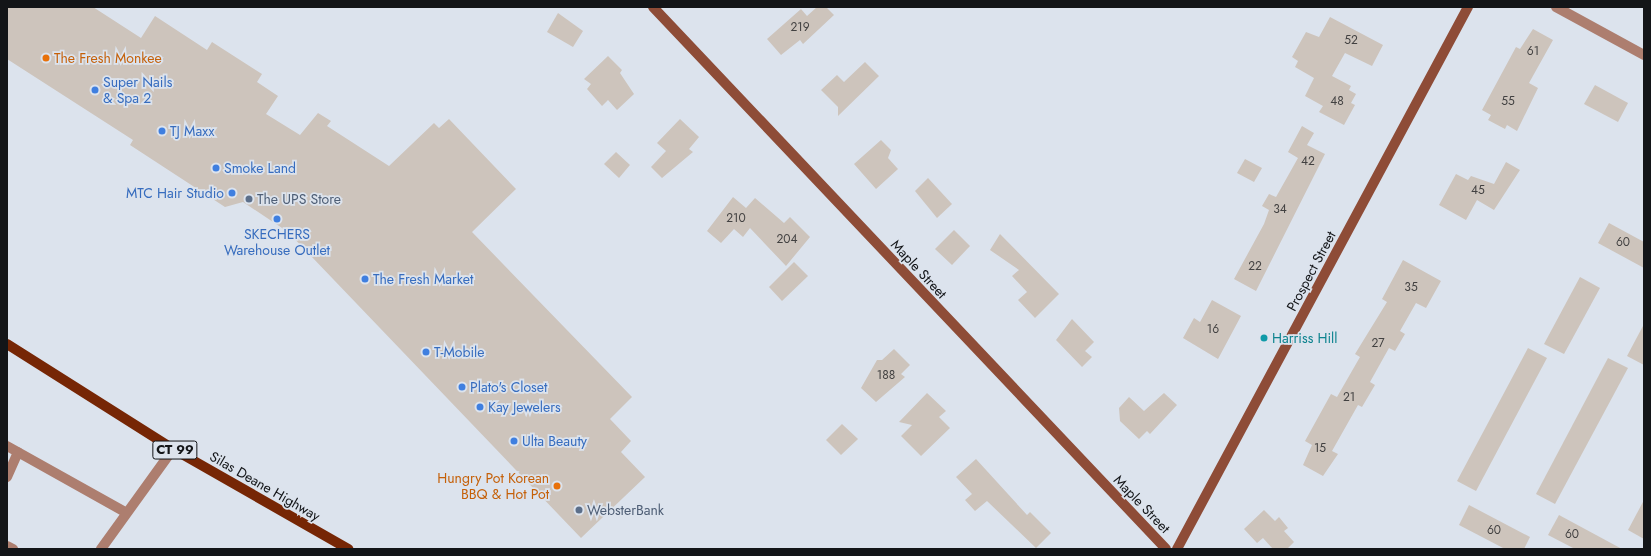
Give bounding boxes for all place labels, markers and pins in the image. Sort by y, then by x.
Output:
place label: The Fresh Monkee [54,50,162,66]
marker: The Fresh Monkee [41,53,51,63]
place label: Super Nails & Spa 2 [103,74,172,106]
marker: Super Nails & Spa 2 [90,85,100,95]
place label: TJ Maxx [170,123,214,139]
marker: TJ Maxx [157,126,167,136]
place label: Smoke Land [224,160,296,176]
marker: Smoke Land [211,163,221,173]
place label: MTC Hair Studio [126,185,224,201]
marker: MTC Hair Studio [227,188,237,198]
place label: The UPS Store [257,191,341,207]
marker: The UPS Store [244,194,254,204]
marker: SKECHERS Warehouse Outlet [272,214,282,224]
place label: SKECHERS Warehouse Outlet [224,226,330,258]
place label: The Fresh Market [373,271,473,287]
marker: The Fresh Market [360,274,370,284]
place label: Harriss Hill [1272,330,1338,346]
marker: Harriss Hill [1259,333,1269,343]
place label: T-Mobile [434,344,484,360]
marker: T-Mobile [421,347,431,357]
place label: Plato's Closet [470,379,547,395]
marker: Plato's Closet [457,382,467,392]
place label: Kay Jewelers [488,399,561,415]
marker: Kay Jewelers [475,402,485,412]
place label: Ulta Beauty [522,433,587,449]
marker: Ulta Beauty [509,436,519,446]
place label: Hungry Pot Korean BBQ & Hot Pot [437,470,549,502]
marker: Hungry Pot Korean BBQ & Hot Pot [552,481,562,491]
place label: WebsterBank [587,502,664,518]
marker: WebsterBank [574,505,584,515]

